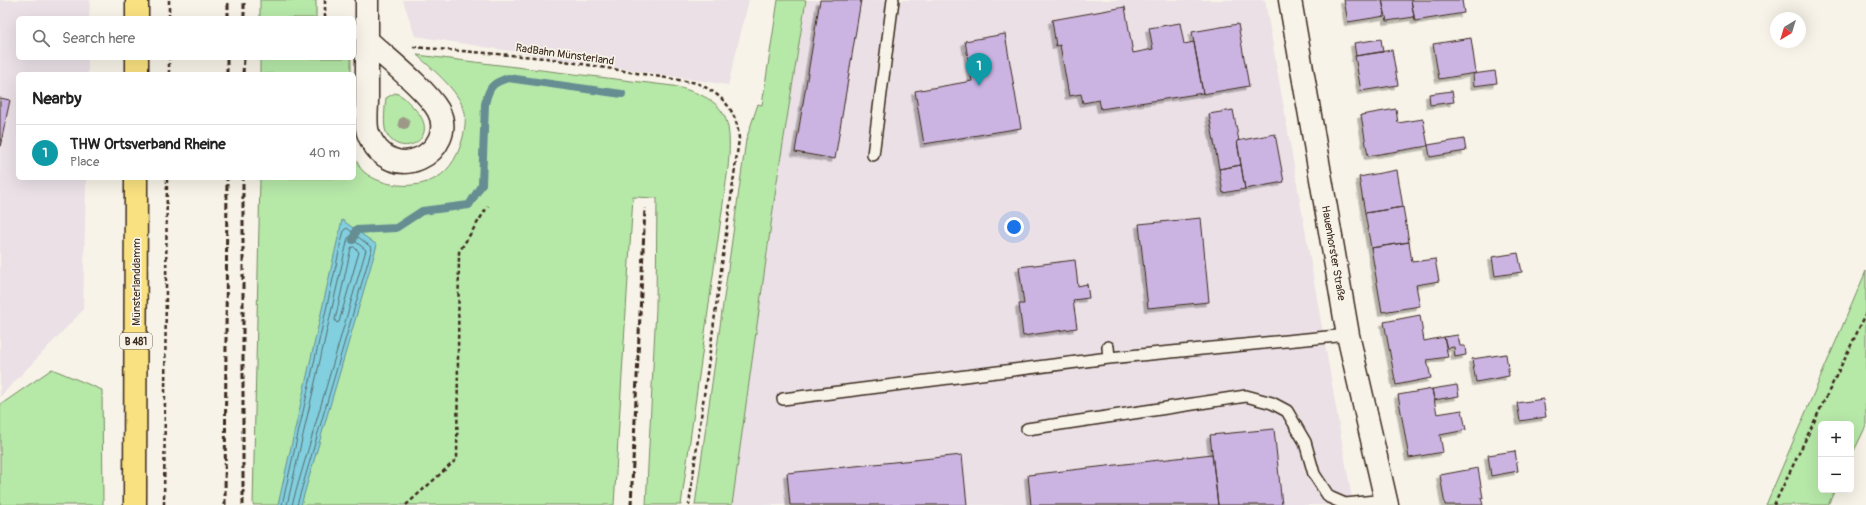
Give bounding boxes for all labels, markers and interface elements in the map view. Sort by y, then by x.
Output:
north arrow [1770,12,1806,48]
search box [16,16,356,60]
icon: search [30,27,52,49]
text: Search here [62,29,135,48]
street label: RadBahn Münsterland [515,41,615,68]
pin: 1 [966,53,992,86]
text: Nearby [32,88,81,109]
text: THW Ortsverband Rheine [70,135,226,154]
text: 1 [42,145,48,161]
text: 40 m [309,145,340,161]
text: Place [70,154,99,170]
street label: Hauenhorster Straße [1319,205,1348,302]
your location [1004,217,1024,237]
street label: Münsterlanddamm [130,238,143,326]
road number: B 481 [120,333,152,349]
map controls [1818,421,1854,493]
button: + [1818,421,1854,457]
button: − [1818,457,1854,493]

